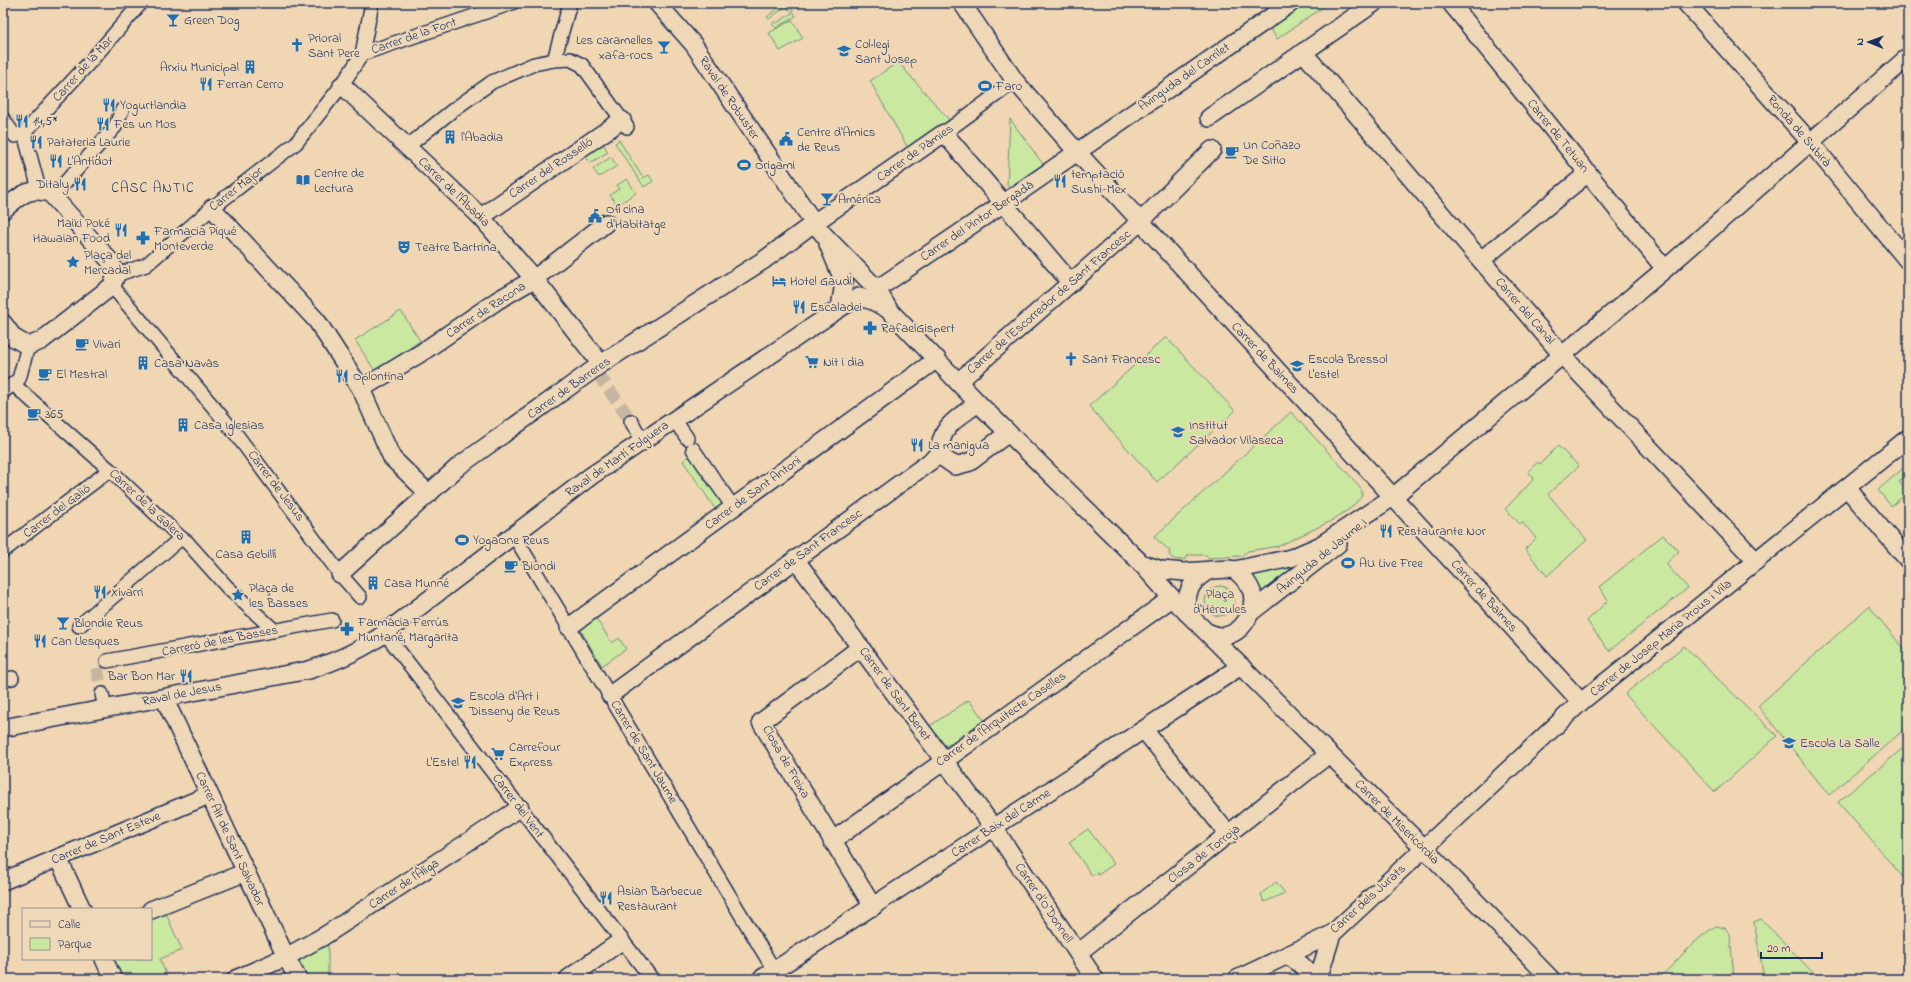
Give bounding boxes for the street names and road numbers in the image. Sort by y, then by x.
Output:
street label: Carrer de la Font [369,12,460,59]
street label: Carrer de la Mar [48,31,119,106]
street label: Avinguda del Carrilet [1134,38,1235,117]
street label: Raval de Robuster [694,53,764,144]
street label: Ronda de Subirà [1762,91,1836,171]
street label: Carrer de Tetuan [1522,95,1594,177]
street label: Carrer de Pàmies [873,119,958,187]
street label: Carrer del Rosselló [505,133,597,203]
street label: Carrer de l'Abadia [414,153,494,231]
street label: Carrer Major [205,161,268,216]
street label: Carrer del Pintor Bergadà [916,176,1038,267]
street label: Carrer de l'Escorredor de Sant Francesc [964,227,1134,377]
street label: Carrer del Canal [1490,273,1560,349]
street label: Carrer de Racona [442,277,530,343]
street label: Carrer de Balmes [1227,318,1304,398]
street label: Carrer de Barreres [523,352,615,424]
street label: Raval de Martí Folguera [561,416,673,503]
street label: Carrer de Jesus [243,447,309,526]
street label: Carrer de Sant Antoni [701,451,805,535]
street label: Carrer de la Galera [105,465,189,545]
street label: Carrer del Galió [19,479,95,543]
street label: Carrer de Sant Francesc [750,504,866,596]
street label: Avinguda de Jaume I [1273,513,1372,599]
street label: Carrer de Balmes [1446,555,1522,637]
street label: Carrer de Josep Maria Prous i Vila [1586,575,1736,701]
street label: Carreró de les Basses [160,620,280,662]
street label: Carrer de Sant Benet [854,643,936,746]
street label: Carrer de l'Arquitecte Caselles [932,666,1070,771]
street label: Raval de Jesus [140,677,224,711]
street label: Carrer de Sant Jaume [606,697,683,808]
street label: Closa de Freixa [757,722,815,802]
street label: Carrer Alt de Sant Salvador [190,769,270,910]
street label: Carrer del Vent [487,770,549,843]
street label: Carrer de Misericòrdia [1350,775,1444,869]
street label: Carrer Baix del Carme [948,784,1055,862]
street label: Carrer de Sant Esteve [48,806,164,870]
street label: Closa de Torroja [1164,820,1244,888]
street label: Carrer de l'Àliga [365,854,444,915]
street label: Carrer d'O'Donnell [1010,859,1078,947]
street label: Carrer dels Jurats [1326,859,1410,938]

